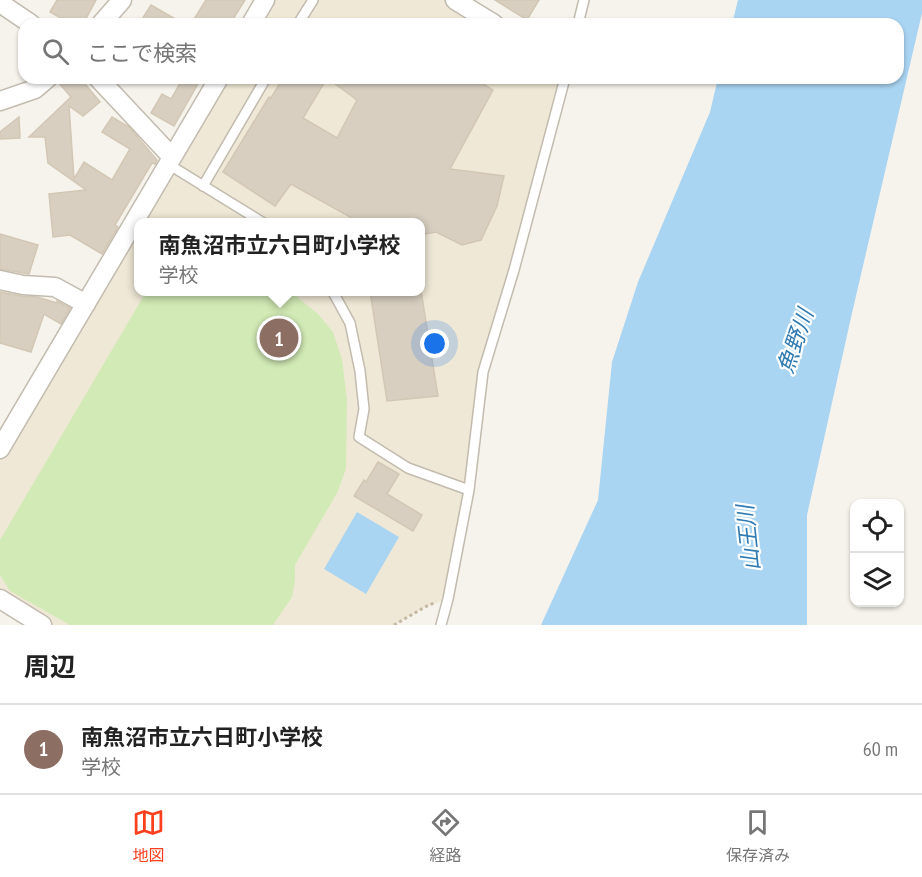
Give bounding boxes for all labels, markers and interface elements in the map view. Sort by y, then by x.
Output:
search box [18,18,904,84]
icon: search [39,35,72,68]
text: ここで検索 [87,39,197,67]
popup [134,218,425,296]
text: 南魚沼市立六日町小学校 [158,231,401,259]
text: 学校 [158,262,198,288]
water label: 魚野川 [771,303,820,377]
pin: 1 [260,316,298,360]
your location [420,329,449,358]
map controls [850,499,904,607]
button: locate [850,499,904,553]
water label: 山王川 [730,502,765,572]
button: layers [850,553,904,607]
text: 周辺 [24,650,76,683]
text: 南魚沼市立六日町小学校 [81,723,323,751]
text: 1 [39,736,48,762]
text: 60 m [863,736,898,762]
text: 学校 [81,754,121,780]
tab: 地図 [132,806,165,866]
tab: 経路 [429,806,462,866]
tab: 保存済み [726,806,790,866]

